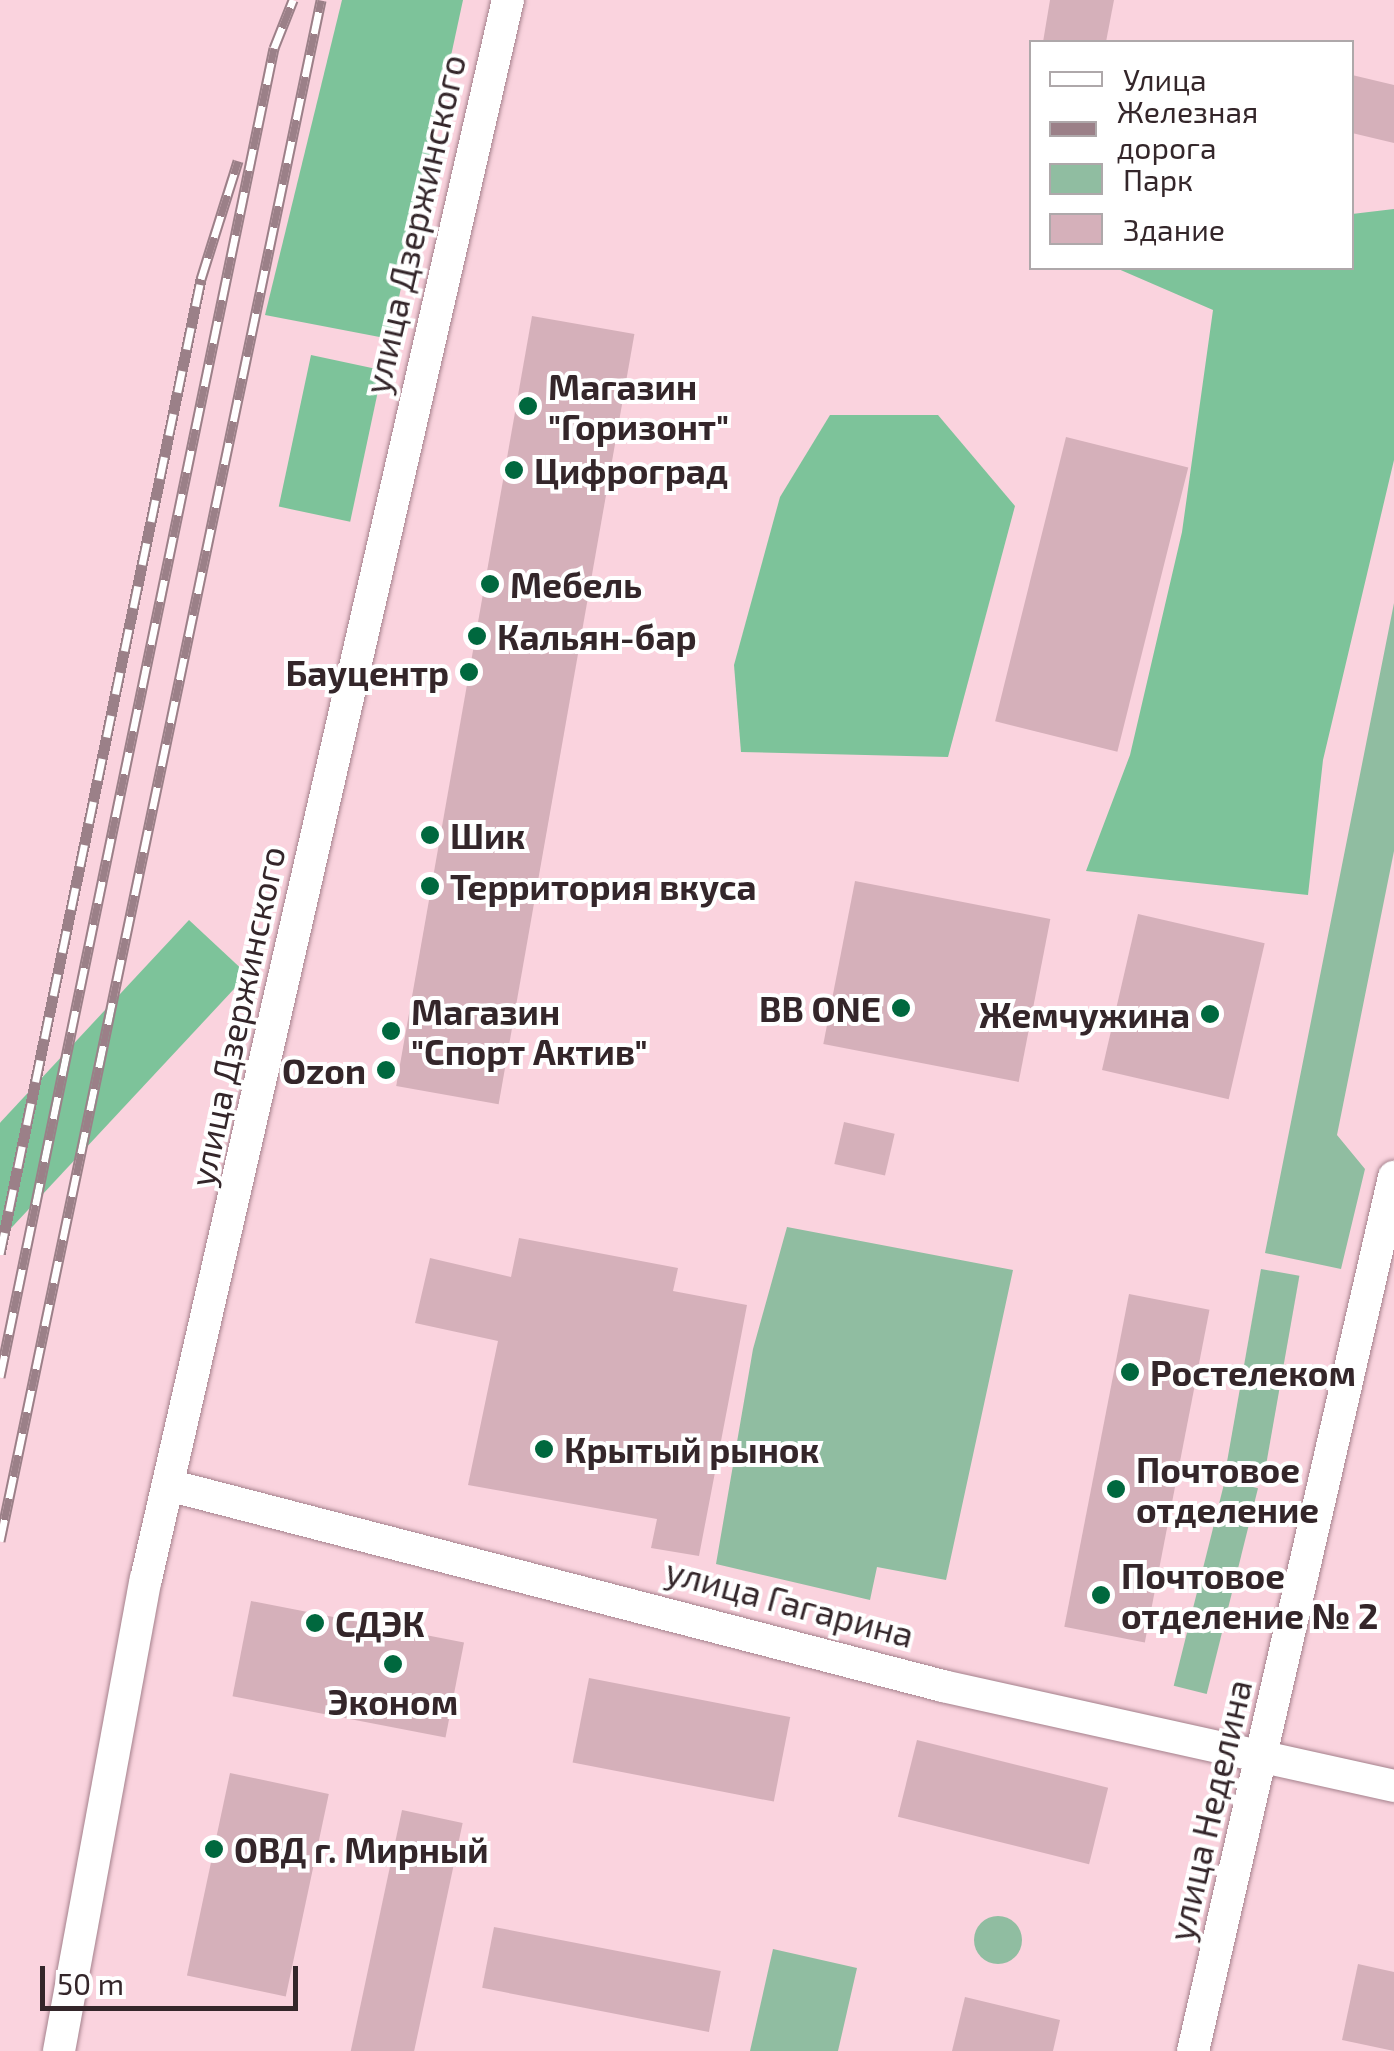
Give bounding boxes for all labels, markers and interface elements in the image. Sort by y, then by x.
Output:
legend [1029,40,1354,270]
street label: улица Дзержинского [355,50,473,398]
text: Улица [1123,61,1207,97]
text: Железная дорога [1117,93,1258,165]
text: Парк [1123,161,1193,197]
text: Здание [1123,211,1225,247]
place label: Магазин "Горизонт" [548,365,729,447]
marker: Магазин "Горизонт" [517,395,539,417]
place label: Цифроград [534,449,728,491]
marker: Цифроград [503,459,525,481]
place label: Мебель [510,563,642,605]
marker: Мебель [479,573,501,595]
place label: Кальян-бар [497,615,697,657]
marker: Кальян-бар [466,625,488,647]
place label: Бауцентр [285,651,449,693]
marker: Бауцентр [458,661,480,683]
place label: Шик [450,814,525,856]
marker: Шик [419,824,441,846]
street label: улица Дзержинского [179,842,293,1190]
place label: Территория вкуса [450,865,757,907]
marker: Территория вкуса [419,875,441,897]
place label: BB ONE [759,987,881,1029]
place label: Магазин "Спорт Актив" [411,990,648,1072]
place label: Жемчужина [979,993,1190,1035]
marker: BB ONE [890,997,912,1019]
marker: Жемчужина [1199,1003,1221,1025]
marker: Магазин "Спорт Актив" [380,1020,402,1042]
place label: Ozon [282,1049,366,1091]
marker: Ozon [375,1059,397,1081]
place label: Ростелеком [1150,1351,1356,1393]
marker: Ростелеком [1119,1361,1141,1383]
place label: Крытый рынок [564,1428,819,1470]
marker: Крытый рынок [533,1438,555,1460]
place label: Почтовое отделение [1136,1448,1319,1530]
marker: Почтовое отделение [1105,1478,1127,1500]
street label: улица Гагарина [661,1549,919,1655]
place label: Почтовое отделение № 2 [1121,1554,1378,1636]
marker: Почтовое отделение № 2 [1090,1584,1112,1606]
place label: СДЭК [335,1602,425,1644]
marker: СДЭК [304,1612,326,1634]
marker: Эконом [382,1653,404,1675]
street label: улица Неделина [1159,1675,1259,1945]
place label: Эконом [328,1680,458,1722]
place label: ОВД г. Мирный [234,1828,489,1870]
marker: ОВД г. Мирный [203,1838,225,1860]
scale bar [45,1946,302,2008]
text: 50 m [57,1965,124,2001]

